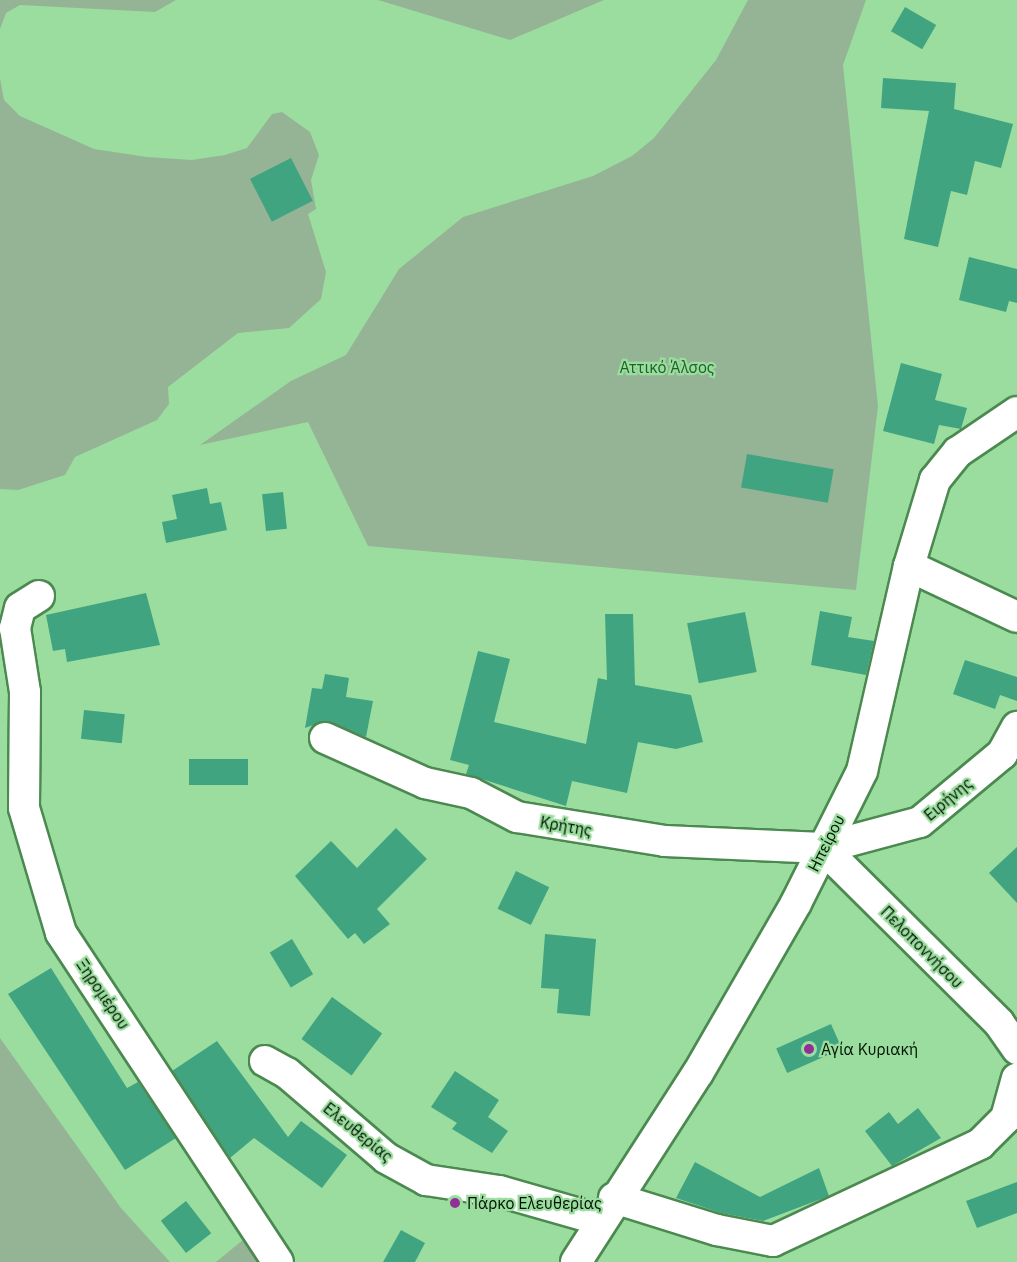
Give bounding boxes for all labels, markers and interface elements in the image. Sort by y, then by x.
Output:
park label: Αττικό Άλσος [619,357,715,377]
street label: Ειρήνης [920,773,976,825]
street label: Ηπείρου [804,811,848,875]
street label: Κρήτης [539,812,593,840]
street label: Πελοποννήσου [877,902,967,992]
street label: Ξηρομέρου [72,955,134,1033]
place label: Αγία Κυριακή [821,1039,918,1059]
marker: Αγία Κυριακή [802,1042,816,1056]
street label: Ελευθερίας [320,1098,396,1166]
place label: Πάρκο Ελευθερίας [467,1193,602,1213]
marker: Πάρκο Ελευθερίας [448,1196,462,1210]

